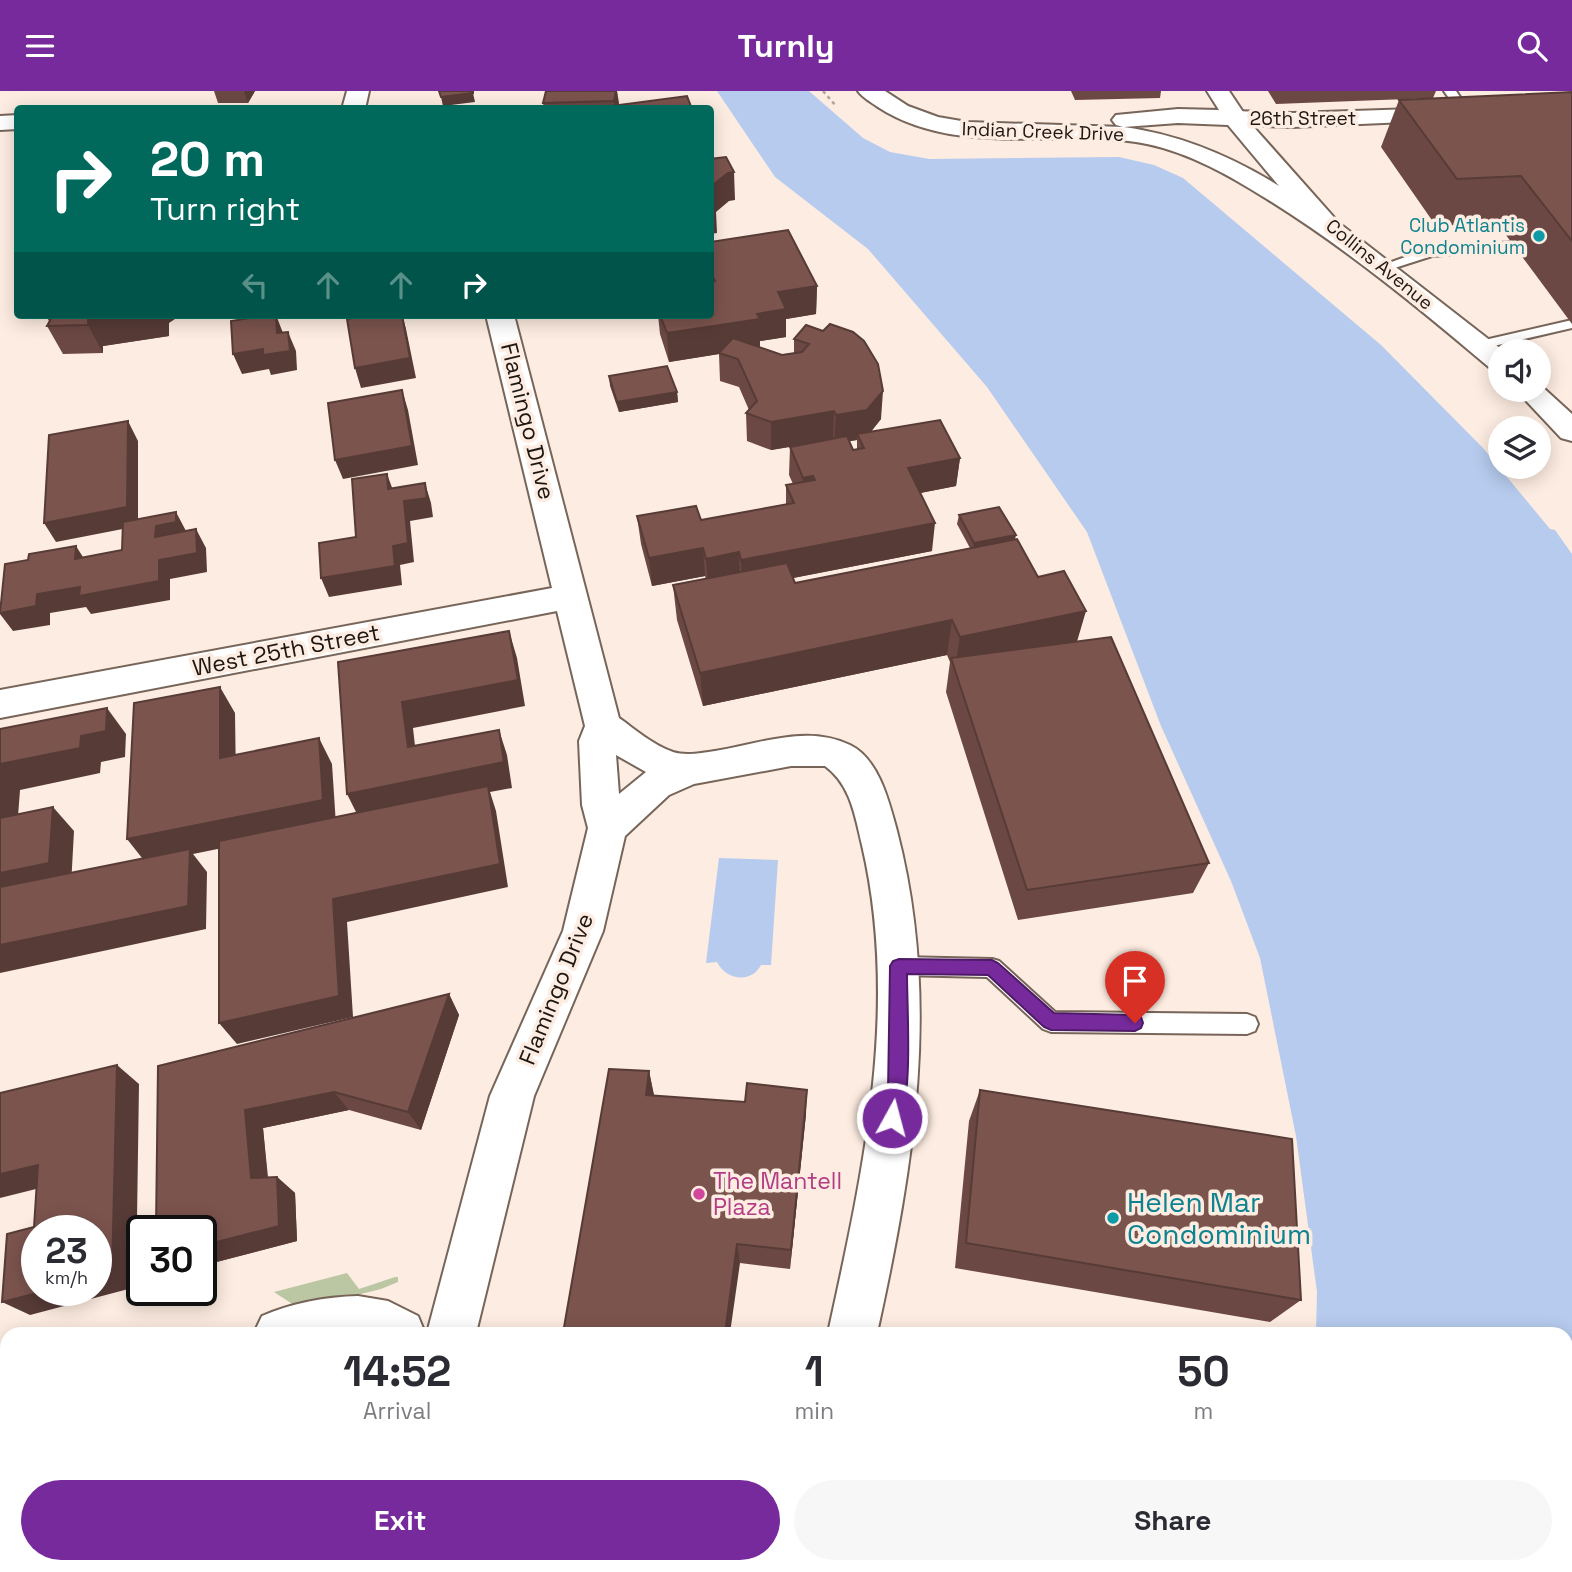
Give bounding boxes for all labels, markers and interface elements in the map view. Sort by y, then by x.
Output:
text: Turnly [738,26,834,66]
icon: menu [21,27,59,65]
icon: search [1513,27,1551,65]
street label: 26th Street [1250,106,1356,131]
street label: Indian Creek Drive [961,116,1125,147]
text: 20 m [150,128,265,190]
icon: right [35,133,126,224]
text: Turn right [150,189,300,229]
street label: Collins Avenue [1321,213,1439,315]
place label: Club Atlantis Condominium [1400,213,1525,260]
marker: Club Atlantis Condominium [1531,228,1547,244]
icon: left [236,266,274,304]
icon: ahead [309,266,347,304]
icon: ahead [382,266,420,304]
icon: right [455,266,493,304]
street label: Flamingo Drive [494,339,562,503]
map controls [1488,339,1551,479]
button: sound [1488,339,1551,402]
button: layers [1488,416,1551,479]
street label: West 25th Street [190,617,382,683]
street label: Flamingo Drive [512,909,600,1069]
pin [1105,951,1165,1023]
icon: arrive [1116,962,1154,1000]
position arrow [855,1081,929,1155]
place label: The Mantell Plaza [713,1166,842,1222]
place label: Helen Mar Condominium [1127,1184,1311,1252]
marker: The Mantell Plaza [691,1186,707,1202]
marker: Helen Mar Condominium [1105,1210,1121,1226]
speed limit sign: 30 [126,1215,217,1306]
text: 23 [45,1229,88,1273]
text: km/h [45,1266,88,1289]
text: 14:52 [343,1345,451,1398]
text: 1 [805,1345,824,1398]
text: 50 [1177,1345,1230,1398]
text: Arrival [363,1396,431,1426]
text: min [795,1396,834,1426]
text: m [1194,1396,1213,1426]
button: Exit [21,1480,780,1560]
button: Share [794,1480,1552,1560]

